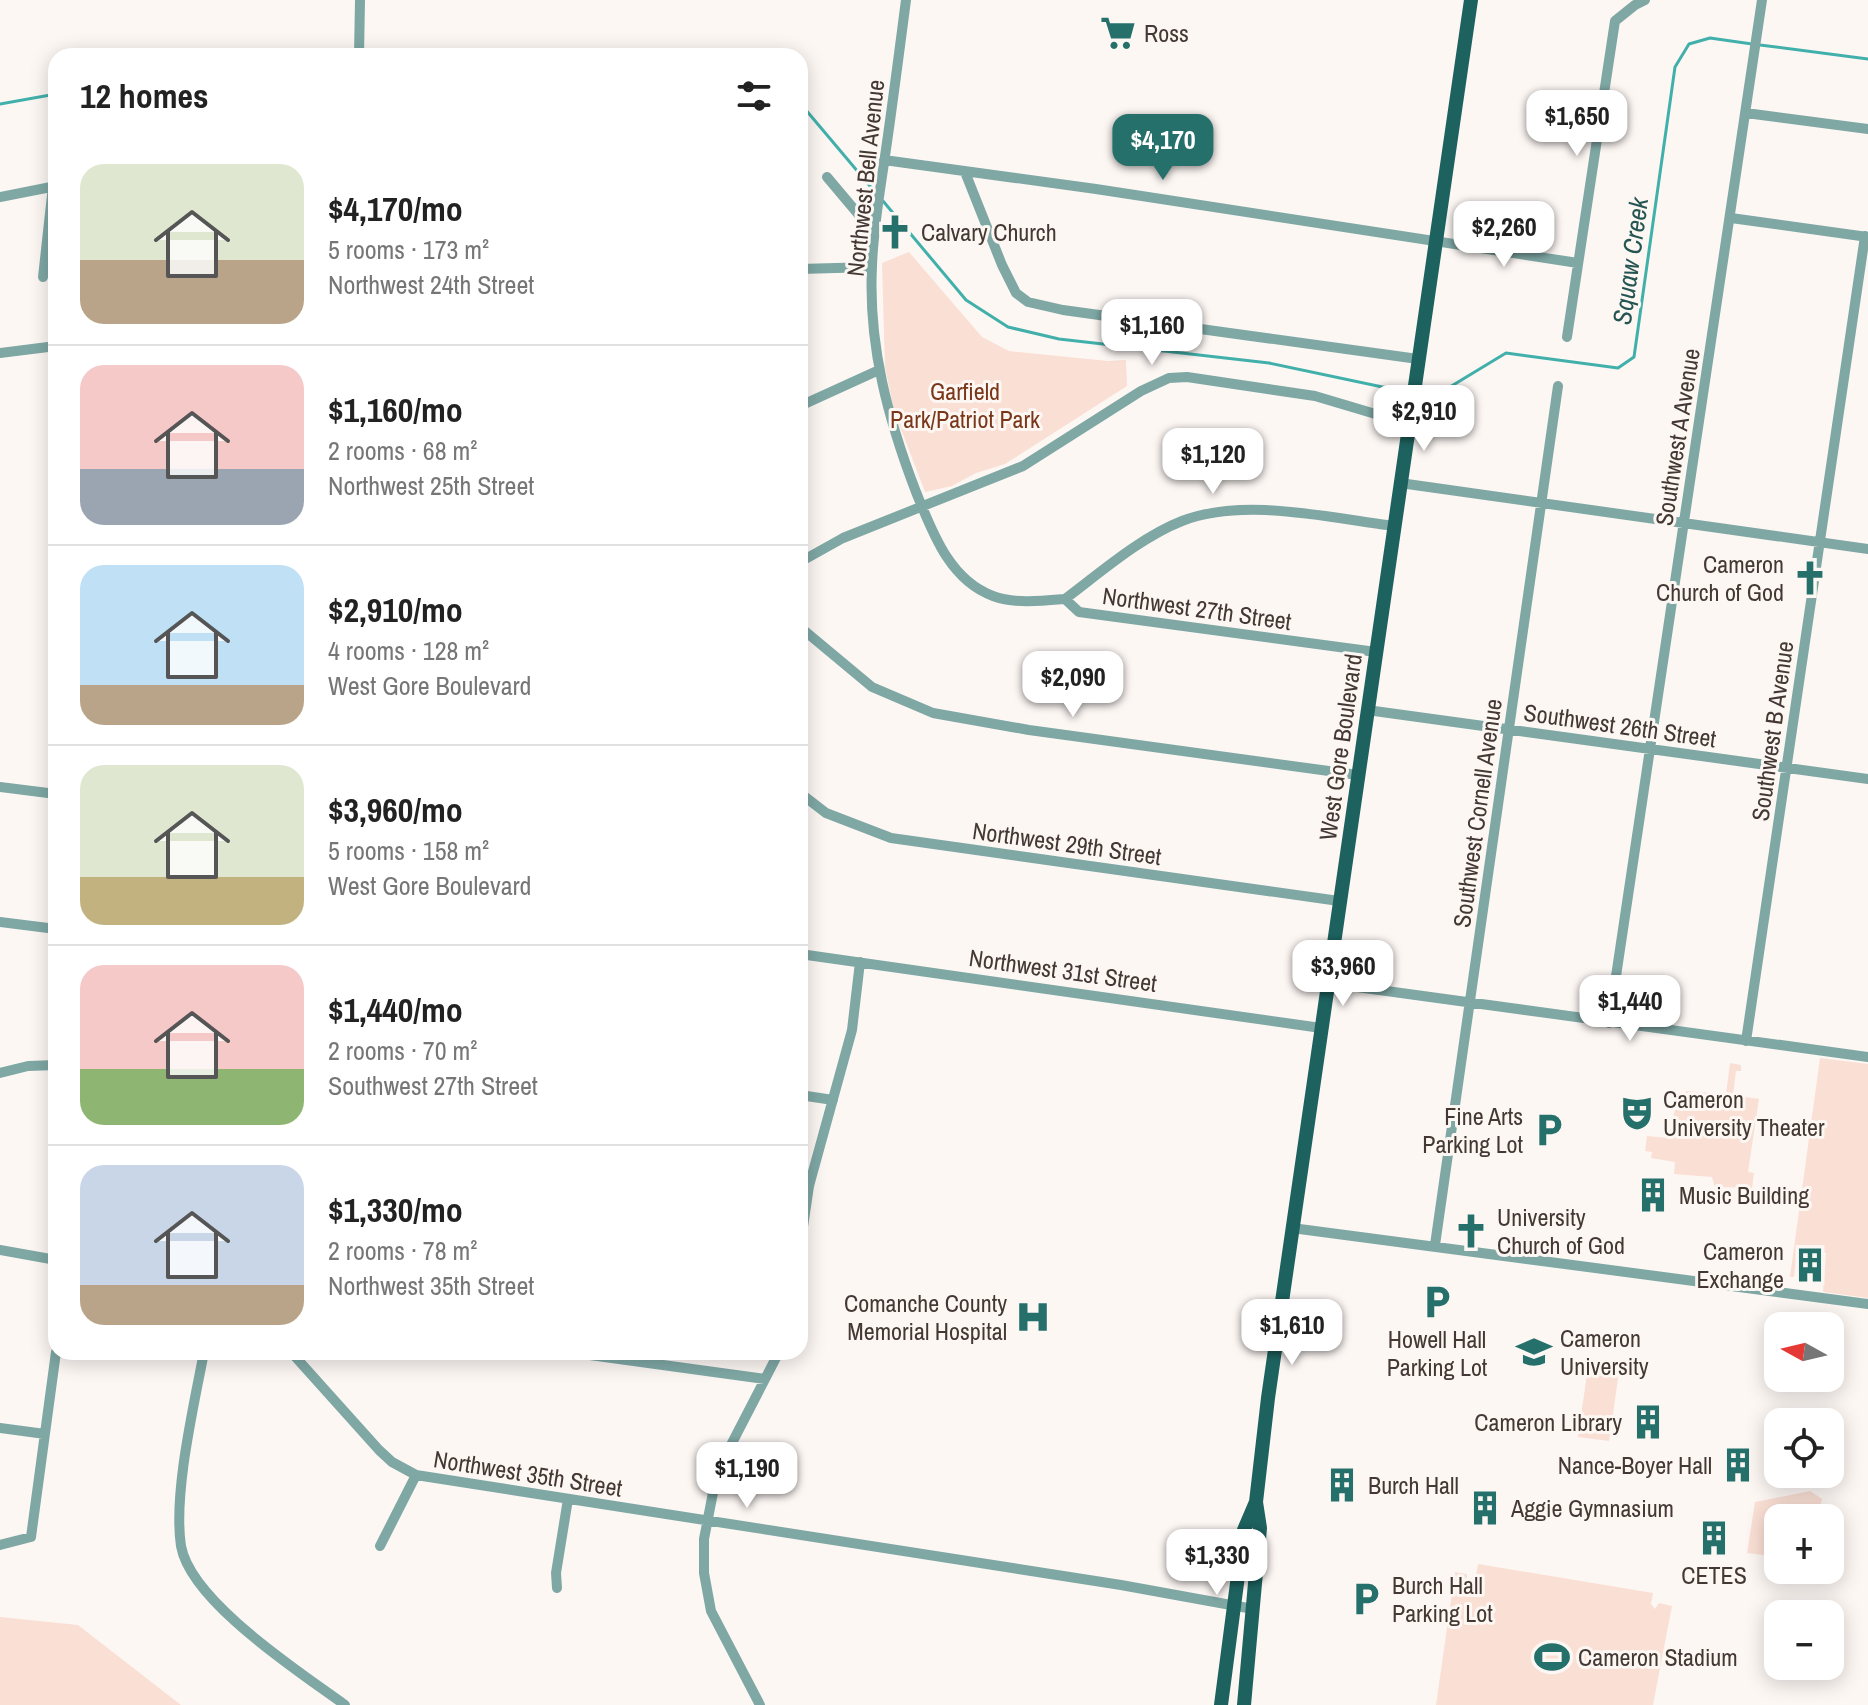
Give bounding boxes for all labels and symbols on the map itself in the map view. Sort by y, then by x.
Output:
supermarket icon: Ross [1099,14,1137,52]
place label: Ross [1144,17,1189,49]
street label: Northwest Bell Avenue [839,78,891,278]
pin: $1,650 [1512,90,1642,158]
pin: $4,170 [1098,114,1228,182]
water label: Squaw Creek [1604,194,1656,327]
pin: $2,260 [1439,201,1569,269]
church icon: Calvary Church [876,213,914,251]
place label: Calvary Church [921,216,1057,248]
pin: $1,160 [1087,299,1217,367]
street label: Southwest A Avenue [1647,346,1707,528]
park label: Garfield Park/Patriot Park [890,375,1040,435]
pin: $2,910 [1359,385,1489,453]
pin: $1,120 [1148,428,1278,496]
place label: Cameron Church of God [1656,548,1784,608]
church icon: Cameron Church of God [1791,559,1829,597]
street label: Northwest 27th Street [1101,579,1294,637]
street label: Southwest B Avenue [1744,639,1800,823]
pin: $2,090 [1008,651,1138,719]
street label: West Gore Boulevard [1311,652,1369,842]
street label: Southwest 26th Street [1522,696,1719,754]
street label: Southwest Cornell Avenue [1445,697,1509,929]
street label: Northwest 29th Street [971,814,1164,872]
pin: $3,960 [1278,940,1408,1008]
street label: Northwest 31st Street [967,941,1159,999]
pin: $1,440 [1565,975,1695,1043]
place label: Cameron University Theater [1663,1083,1825,1143]
theatre icon: Cameron University Theater [1618,1094,1656,1132]
place label: Fine Arts Parking Lot [1422,1100,1524,1160]
parking icon: Fine Arts Parking Lot [1530,1111,1568,1149]
building icon: Music Building [1634,1176,1672,1214]
place label: Music Building [1679,1179,1809,1211]
place label: University Church of God [1497,1201,1625,1261]
church icon: University Church of God [1452,1212,1490,1250]
place label: Cameron Exchange [1696,1235,1784,1295]
building icon: Cameron Exchange [1791,1246,1829,1284]
parking icon: Howell Hall Parking Lot [1418,1283,1456,1321]
place label: Comanche County Memorial Hospital [844,1287,1007,1347]
hospital icon: Comanche County Memorial Hospital [1014,1298,1052,1336]
pin: $1,610 [1227,1299,1357,1367]
north arrow [1764,1312,1844,1392]
place label: Cameron University [1560,1322,1649,1382]
place label: Howell Hall Parking Lot [1387,1323,1488,1383]
school or university icon: Cameron University [1515,1333,1553,1371]
building icon: Cameron Library [1629,1403,1667,1441]
place label: Cameron Library [1474,1406,1622,1438]
street label: Northwest 35th Street [431,1442,625,1504]
pin: $1,190 [682,1442,812,1510]
building icon: Nance-Boyer Hall [1719,1446,1757,1484]
place label: Nance-Boyer Hall [1558,1449,1712,1481]
building icon: Burch Hall [1323,1466,1361,1504]
place label: Burch Hall [1368,1469,1459,1501]
building icon: Aggie Gymnasium [1466,1489,1504,1527]
place label: Aggie Gymnasium [1510,1492,1674,1524]
building icon: CETES [1695,1519,1733,1557]
pin: $1,330 [1152,1529,1282,1597]
place label: CETES [1681,1559,1747,1591]
place label: Burch Hall Parking Lot [1392,1569,1493,1629]
parking icon: Burch Hall Parking Lot [1347,1580,1385,1618]
sports icon: Cameron Stadium [1533,1638,1571,1676]
place label: Cameron Stadium [1578,1641,1738,1673]

